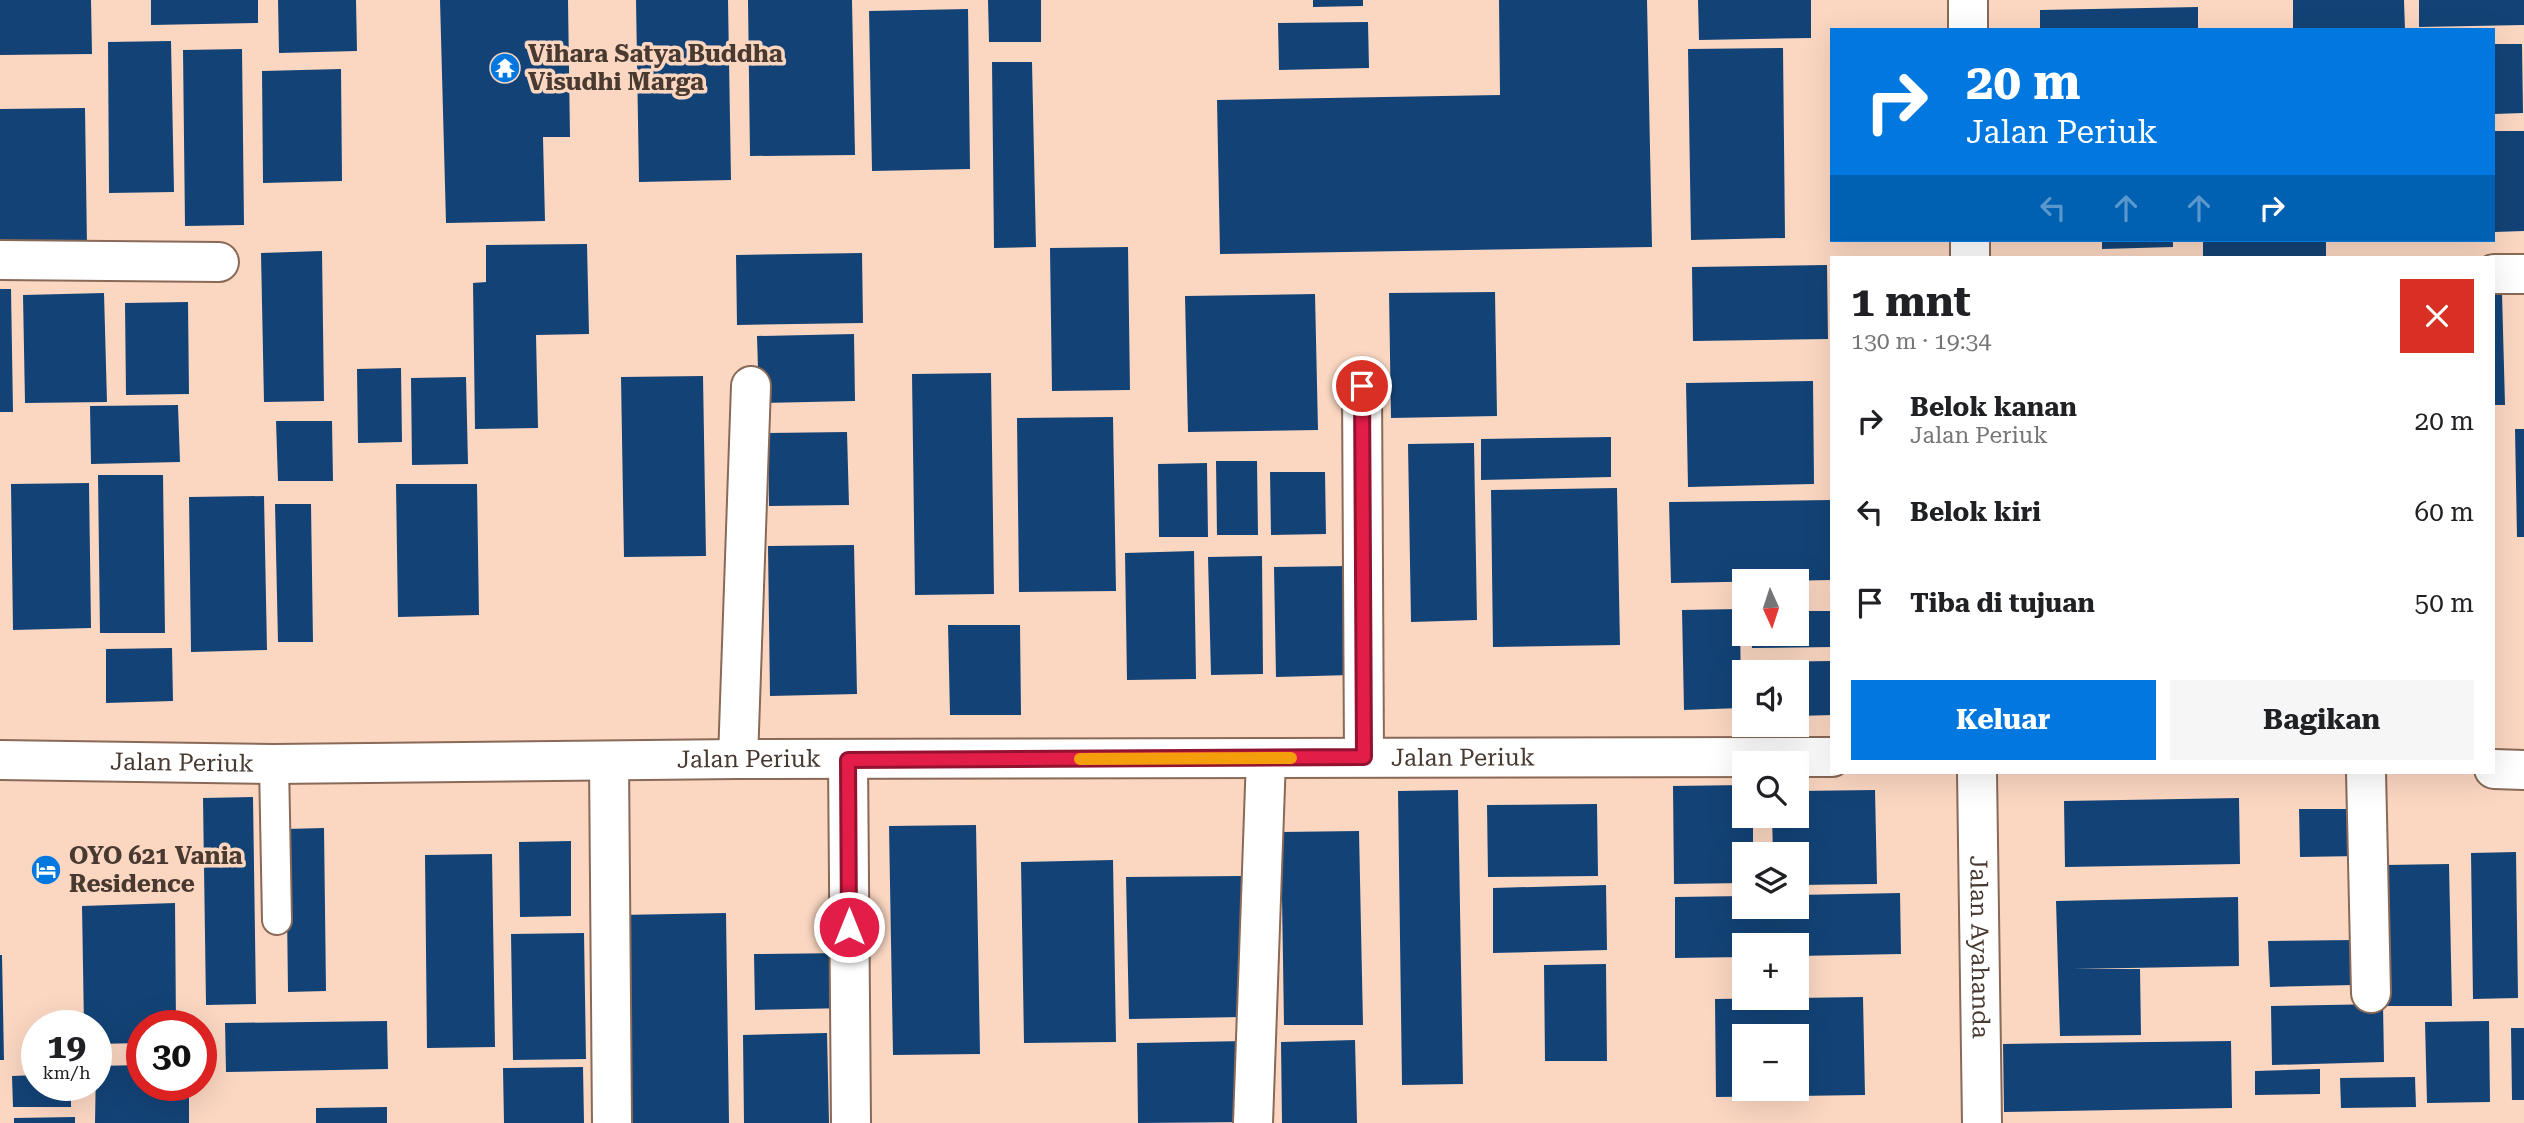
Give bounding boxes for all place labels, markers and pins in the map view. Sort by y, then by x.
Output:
place label: Vihara Satya Buddha Visudhi Marga [528,40,783,96]
temple icon: Vihara Satya Buddha Visudhi Marga [488,51,522,85]
pin [1332,356,1392,416]
place label: OYO 621 Vania Residence [69,842,243,898]
hotel icon: OYO 621 Vania Residence [29,853,63,887]

